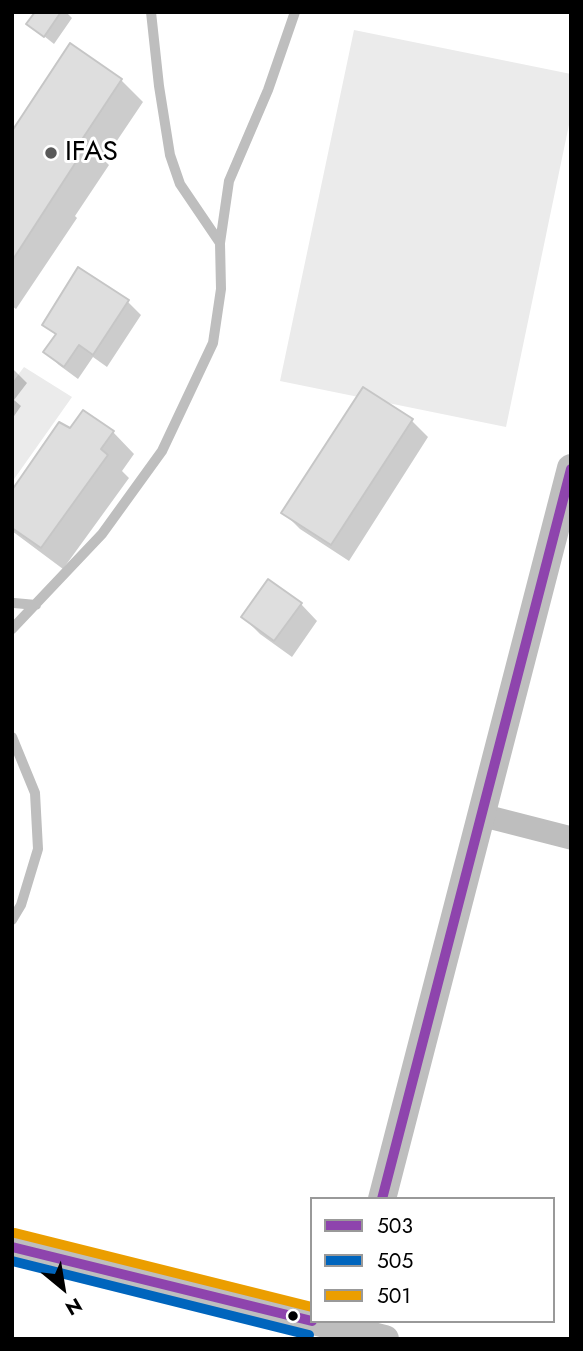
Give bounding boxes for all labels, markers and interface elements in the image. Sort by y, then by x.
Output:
place label: IFAS [65,136,118,170]
marker: IFAS [43,145,59,161]
legend [310,1197,555,1323]
text: 503 [377,1211,413,1241]
text: 505 [377,1246,413,1276]
north arrow [28,1253,98,1323]
text: 501 [377,1281,411,1311]
text: N [60,1291,87,1322]
unlabelled marker [286,1309,300,1323]

